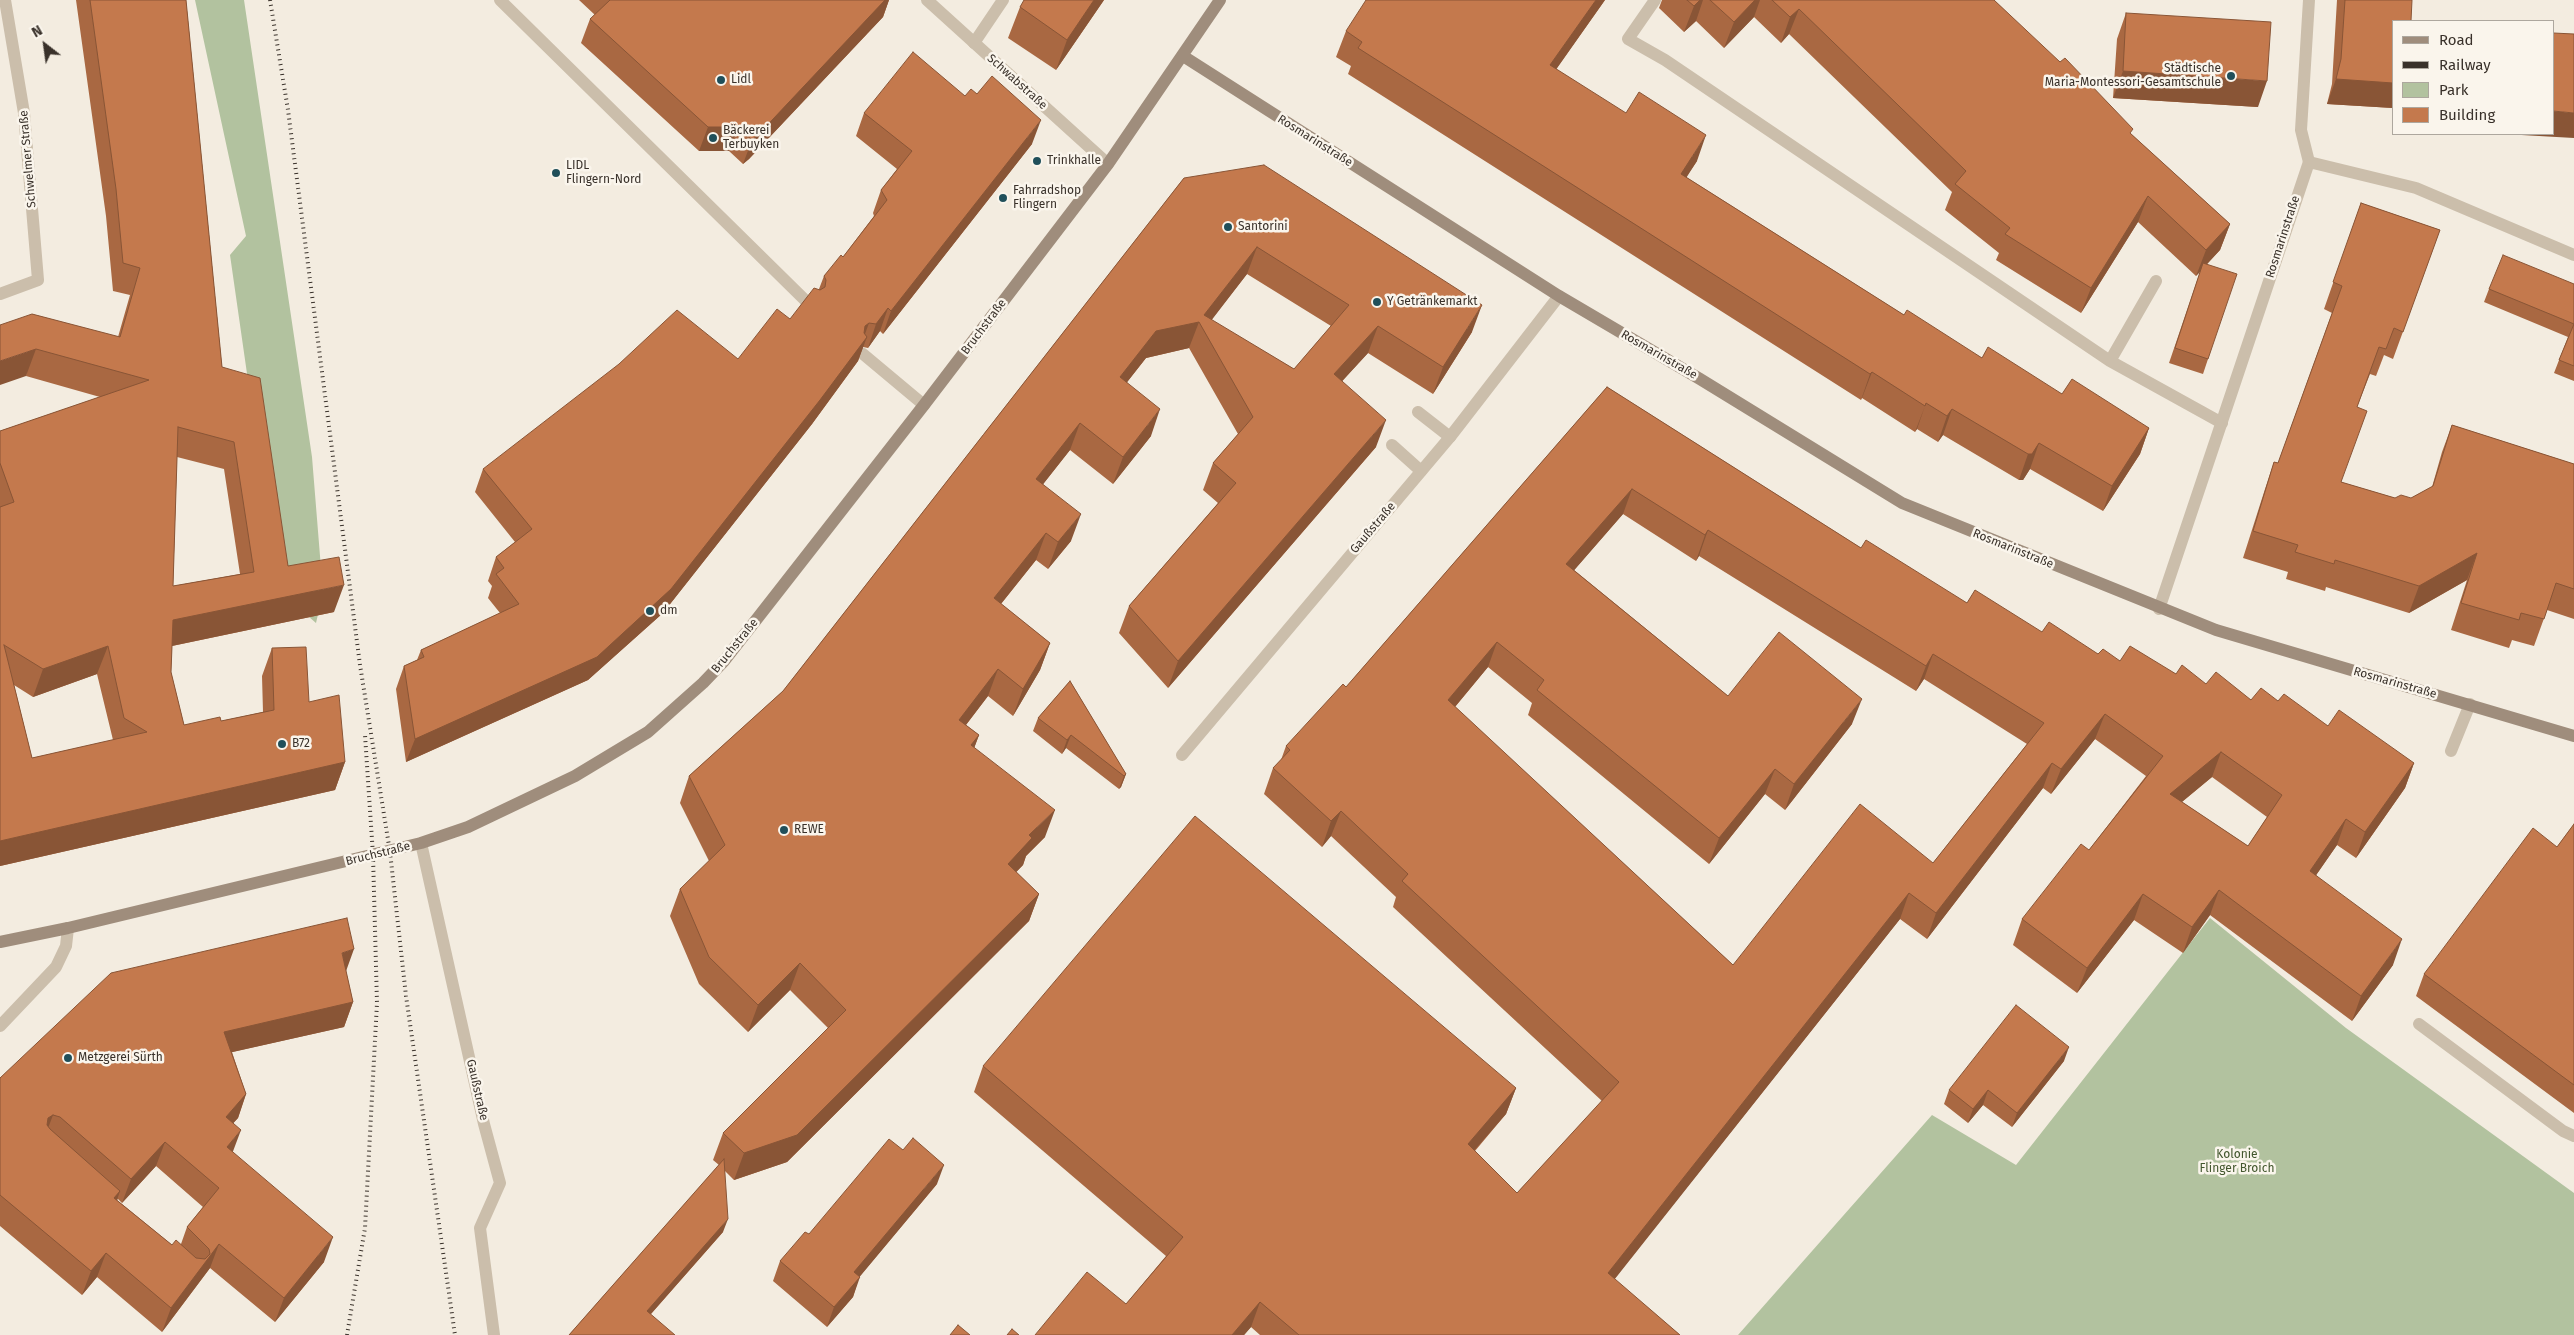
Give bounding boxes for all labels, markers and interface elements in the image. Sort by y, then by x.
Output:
north arrow [20,20,70,70]
legend [2392,20,2554,135]
text: N [29,22,46,41]
text: Road [2439,31,2474,49]
street label: Schwabstraße [984,51,1050,113]
text: Railway [2439,56,2491,74]
place label: Städtische Maria-Montessori-Gesamtschule [2045,62,2221,90]
marker: Städtische Maria-Montessori-Gesamtschule [2225,70,2237,82]
place label: Lidl [731,73,751,87]
marker: Lidl [715,74,727,86]
text: Park [2439,81,2469,99]
text: Building [2439,106,2495,124]
street label: Schwelmer Straße [17,110,39,208]
street label: Rosmarinstraße [1275,112,1355,170]
place label: Bäckerei Terbuyken [723,124,779,152]
marker: Bäckerei Terbuyken [707,132,719,144]
place label: Trinkhalle [1047,154,1101,168]
marker: Trinkhalle [1031,155,1043,167]
place label: LIDL Flingern-Nord [566,159,641,187]
marker: LIDL Flingern-Nord [550,167,562,179]
place label: Fahrradshop Flingern [1013,184,1081,212]
marker: Fahrradshop Flingern [997,192,1009,204]
street label: Rosmarinstraße [2263,194,2303,280]
place label: Santorini [1238,220,1288,234]
marker: Santorini [1222,221,1234,233]
place label: Y Getränkemarkt [1387,295,1477,309]
street label: Bruchstraße [958,296,1010,358]
marker: Y Getränkemarkt [1371,296,1383,308]
street label: Rosmarinstraße [1618,327,1700,383]
street label: Gaußstraße [1347,499,1399,557]
street label: Rosmarinstraße [1970,526,2056,572]
place label: dm [660,604,677,618]
marker: dm [644,605,656,617]
street label: Bruchstraße [709,616,761,676]
street label: Rosmarinstraße [2352,664,2438,702]
place label: B72 [292,737,310,751]
marker: B72 [276,738,288,750]
place label: REWE [794,823,824,837]
marker: REWE [778,824,790,836]
street label: Bruchstraße [344,839,412,869]
place label: Metzgerei Sürth [78,1051,163,1065]
marker: Metzgerei Sürth [62,1052,74,1064]
street label: Gaußstraße [463,1058,491,1122]
park label: Kolonie Flinger Broich [2200,1148,2274,1176]

